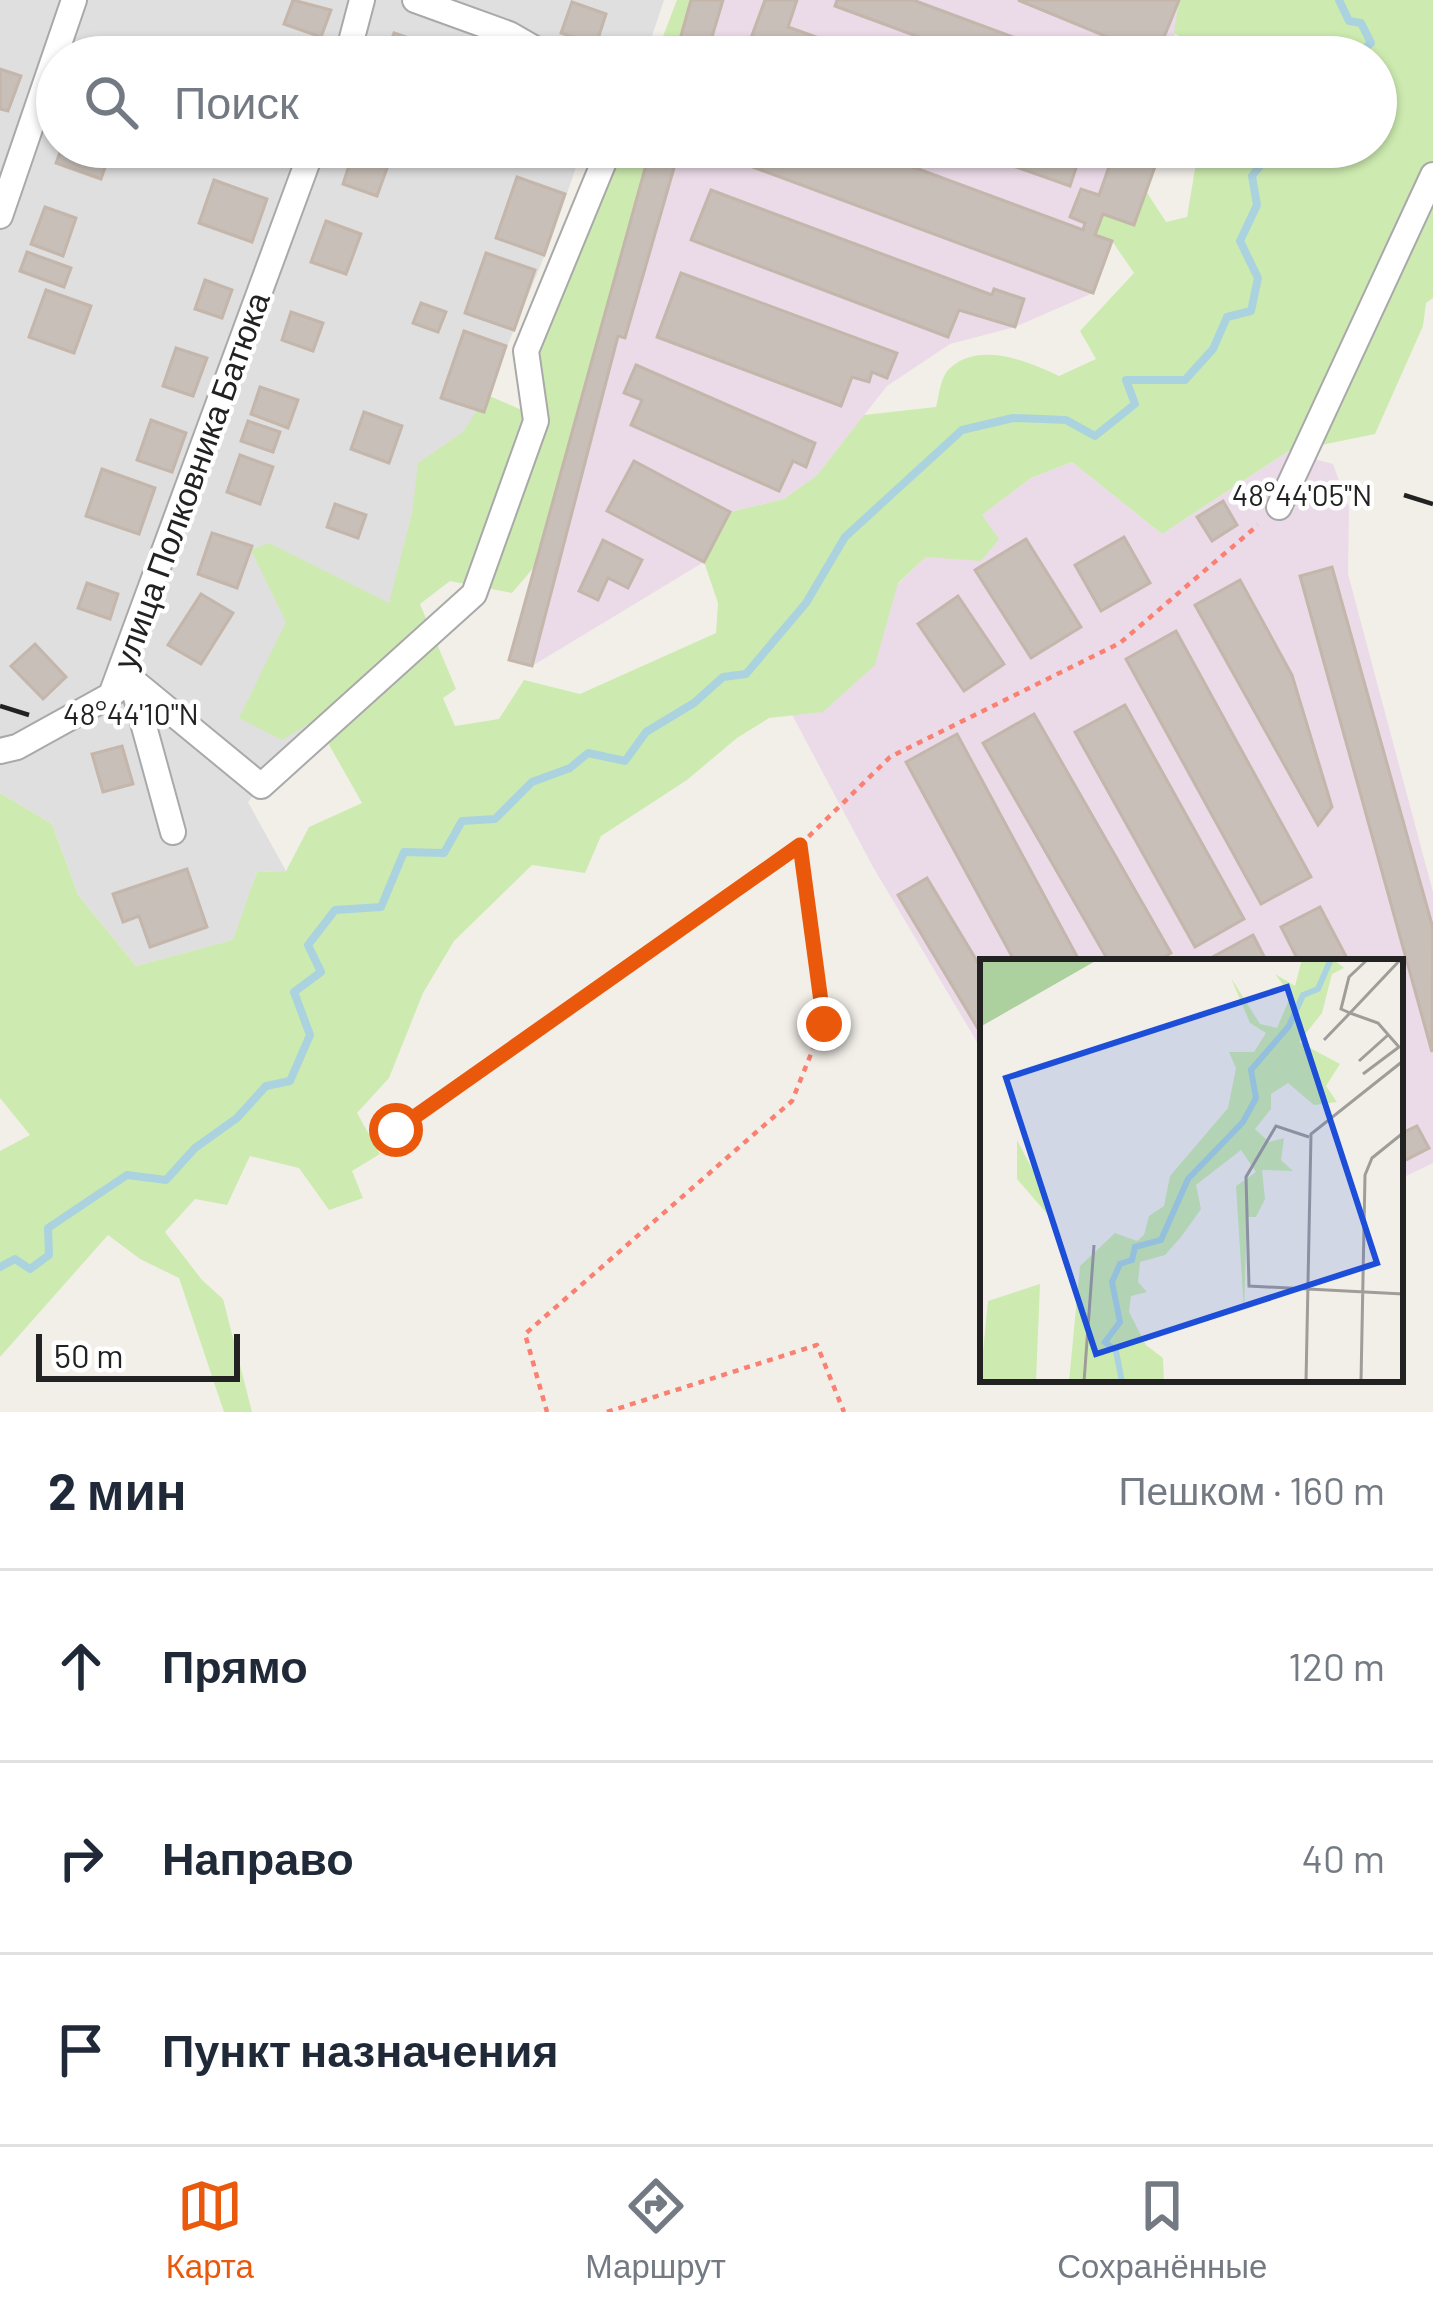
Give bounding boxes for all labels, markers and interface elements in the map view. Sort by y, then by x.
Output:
search box [36,36,1397,168]
icon: search [78,69,144,135]
text: Поиск [174,74,299,128]
street label: улица Полковника Батюка [103,286,277,674]
text: 48°44'05"N [1232,476,1372,512]
text: 48°44'10"N [63,695,199,731]
inset map [980,959,1403,1382]
route end [797,997,851,1051]
route start [369,1103,423,1157]
scale bar [36,1328,240,1381]
text: 50 m [54,1335,124,1375]
text: 2 мин [48,1459,187,1520]
text: Пешком · 160 m [1118,1466,1385,1513]
icon: ahead [48,1633,114,1699]
text: Прямо [162,1638,308,1692]
text: 120 m [1288,1642,1385,1689]
icon: right [48,1825,114,1891]
text: Направо [162,1830,354,1884]
text: 40 m [1301,1834,1385,1881]
icon: arrive [48,2017,114,2083]
text: Пункт назначения [162,2022,559,2076]
tab: Карта [166,2173,254,2286]
tab: Маршрут [585,2173,726,2286]
tab: Сохранённые [1057,2173,1267,2286]

